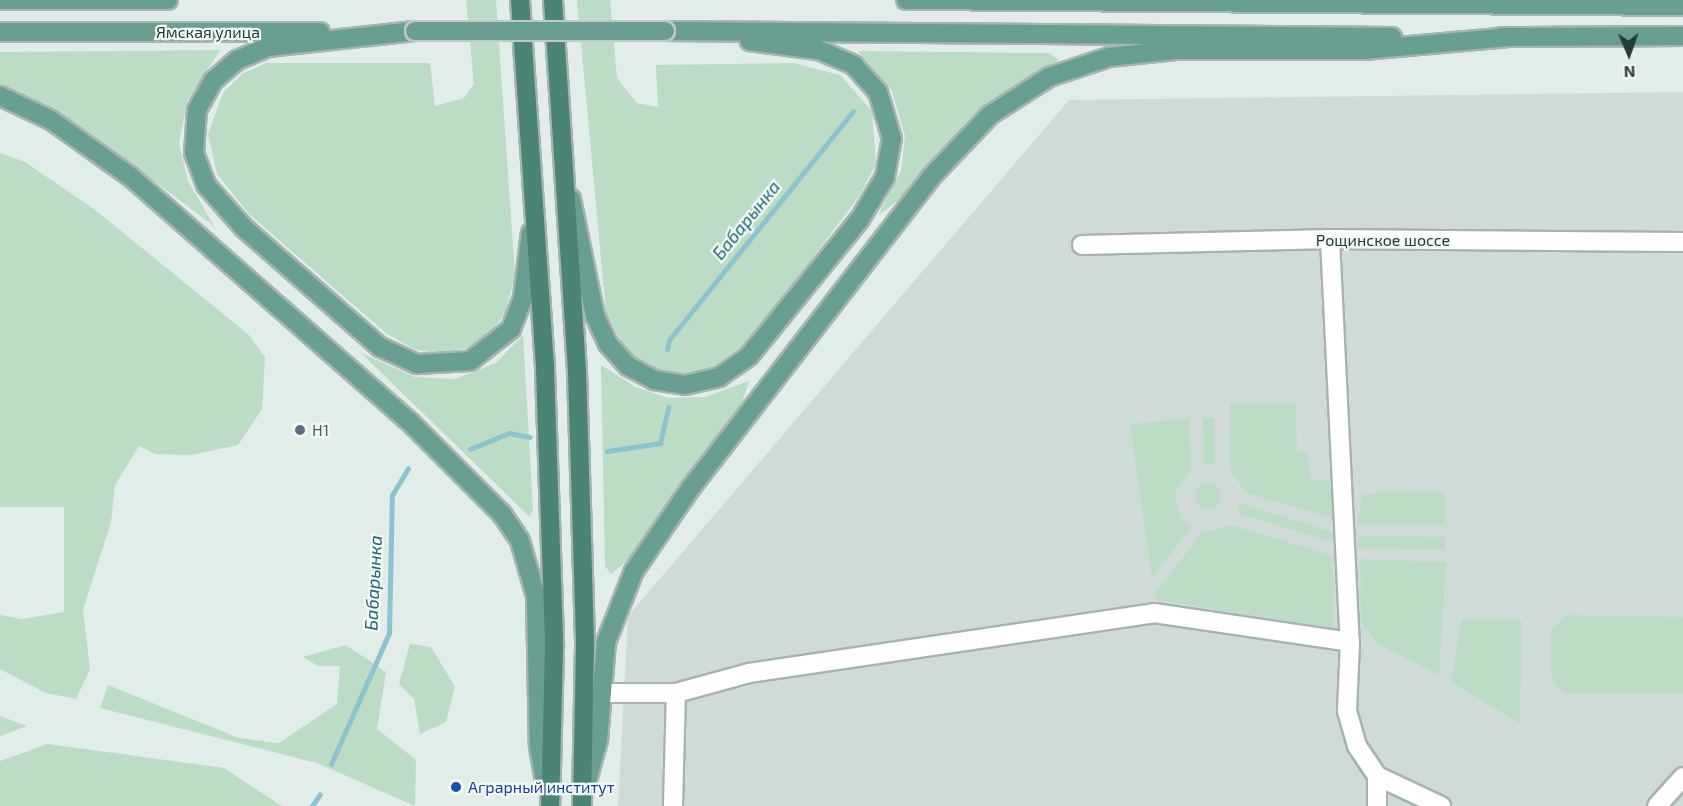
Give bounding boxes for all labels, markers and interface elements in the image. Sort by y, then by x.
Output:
street label: Ямская улица [156,22,260,42]
north arrow [1599,24,1659,84]
text: N [1624,63,1636,82]
water label: Бабарынка [708,176,784,264]
street label: Рощинское шоссе [1316,230,1450,250]
place label: Н1 [312,420,329,440]
marker: Н1 [293,423,307,437]
water label: Бабарынка [360,535,386,631]
place label: Аграрный институт [468,777,615,797]
marker: Аграрный институт [449,780,463,794]

